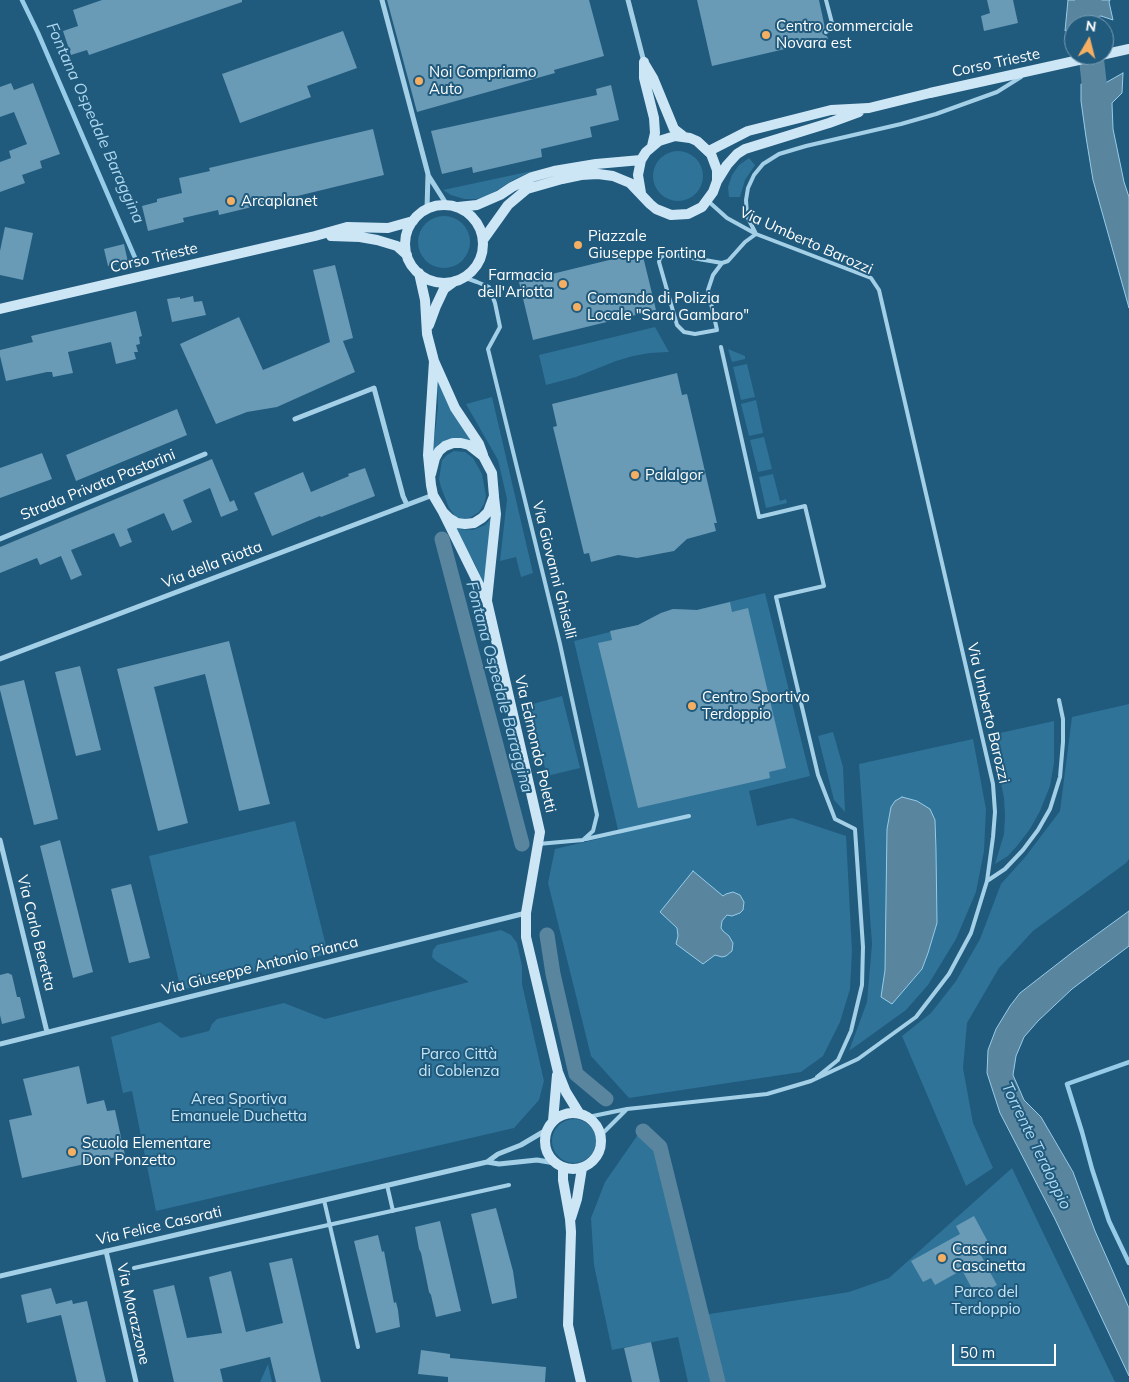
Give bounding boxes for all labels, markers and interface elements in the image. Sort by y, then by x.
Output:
north arrow [1064,15,1114,65]
text: N [1084,16,1097,36]
place label: Centro commerciale Novara est [776,17,913,52]
water label: Fontana Ospedale Baraggina [42,20,148,226]
marker: Centro commerciale Novara est [760,29,772,41]
street label: Corso Trieste [950,45,1042,81]
place label: Noi Compriamo Auto [429,63,536,98]
marker: Noi Compriamo Auto [413,75,425,87]
place label: Arcaplanet [241,192,318,210]
marker: Arcaplanet [225,195,237,207]
street label: Via Umberto Barozzi [737,204,875,278]
place label: Piazzale Giuseppe Fortina [588,227,706,262]
street label: Corso Trieste [108,239,200,277]
marker: Piazzale Giuseppe Fortina [572,239,584,251]
place label: Farmacia dell'Ariotta [478,266,553,301]
marker: Farmacia dell'Ariotta [557,278,569,290]
place label: Comando di Polizia Locale "Sara Gambaro" [587,289,749,324]
marker: Comando di Polizia Locale "Sara Gambaro" [571,301,583,313]
street label: Strada Privata Pastorini [18,446,178,524]
place label: PalaIgor [645,466,703,484]
marker: PalaIgor [629,469,641,481]
street label: Via Giovanni Ghiselli [528,499,580,641]
street label: Via della Riotta [159,538,265,592]
water label: Fontana Ospedale Baraggina [462,579,536,795]
street label: Via Umberto Barozzi [963,641,1013,785]
street label: Via Edmondo Poletti [510,674,560,814]
place label: Centro Sportivo Terdoppio [702,688,810,723]
marker: Centro Sportivo Terdoppio [686,700,698,712]
street label: Via Carlo Beretta [13,873,59,993]
street label: Via Giuseppe Antonio Pianca [160,933,360,999]
park label: Parco Città di Coblenza [418,1045,500,1080]
water label: Torrente Terdoppio [997,1079,1075,1213]
park label: Area Sportiva Emanuele Duchetta [171,1090,307,1125]
place label: Scuola Elementare Don Ponzetto [82,1134,211,1169]
marker: Scuola Elementare Don Ponzetto [66,1146,78,1158]
street label: Via Felice Casorati [95,1203,223,1249]
place label: Cascina Cascinetta [952,1240,1026,1275]
marker: Cascina Cascinetta [936,1252,948,1264]
street label: Via Morazzone [113,1261,153,1367]
park label: Parco del Terdoppio [951,1283,1021,1318]
scale bar [954,1334,1058,1366]
text: 50 m [960,1343,995,1362]

